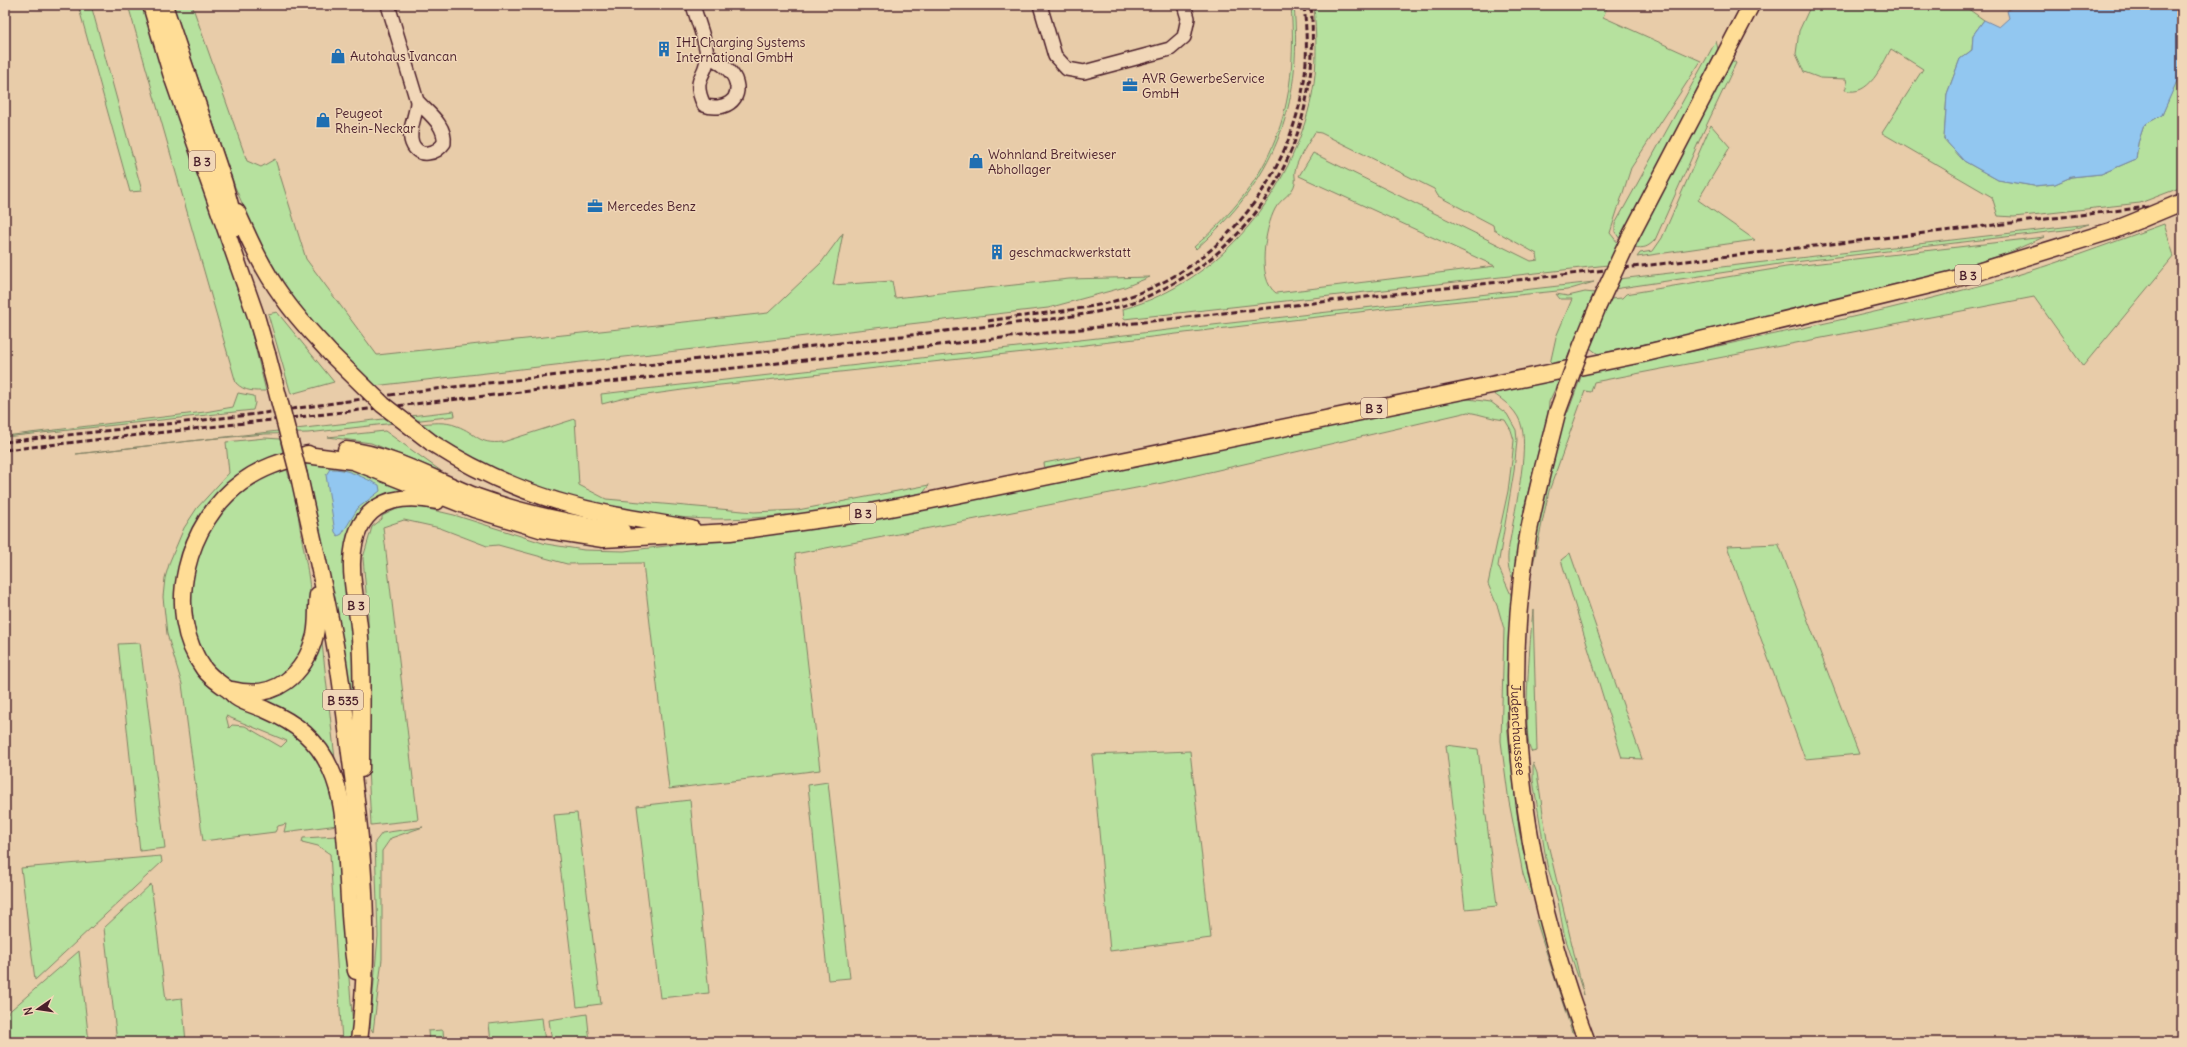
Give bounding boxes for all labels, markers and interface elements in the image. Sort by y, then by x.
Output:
place label: IHI Charging Systems International GmbH [676,34,806,66]
building icon: IHI Charging Systems International GmbH [655,40,673,58]
shop icon: Autohaus Ivancan [329,47,347,65]
place label: Autohaus Ivancan [350,48,457,65]
place label: AVR GewerbeService GmbH [1142,70,1265,102]
office icon: AVR GewerbeService GmbH [1121,76,1139,94]
place label: Peugeot Rhein-Neckar [335,105,416,137]
shop icon: Peugeot Rhein-Neckar [314,111,332,129]
place label: Wohnland Breitwieser Abhollager [988,146,1117,178]
road number: B 3 [189,151,215,171]
shop icon: Wohnland Breitwieser Abhollager [967,152,985,170]
office icon: Mercedes Benz [586,197,604,215]
place label: Mercedes Benz [607,198,696,215]
building icon: geschmackwerkstatt [988,243,1006,261]
place label: geschmackwerkstatt [1009,244,1132,261]
road number: B 3 [1955,265,1981,285]
road number: B 3 [1361,398,1387,418]
road number: B 3 [850,503,876,523]
road number: B 3 [343,595,369,615]
street label: Judenchaussee [1508,684,1530,776]
road number: B 535 [323,690,363,710]
north arrow [18,989,58,1029]
text: N [21,1006,36,1017]

